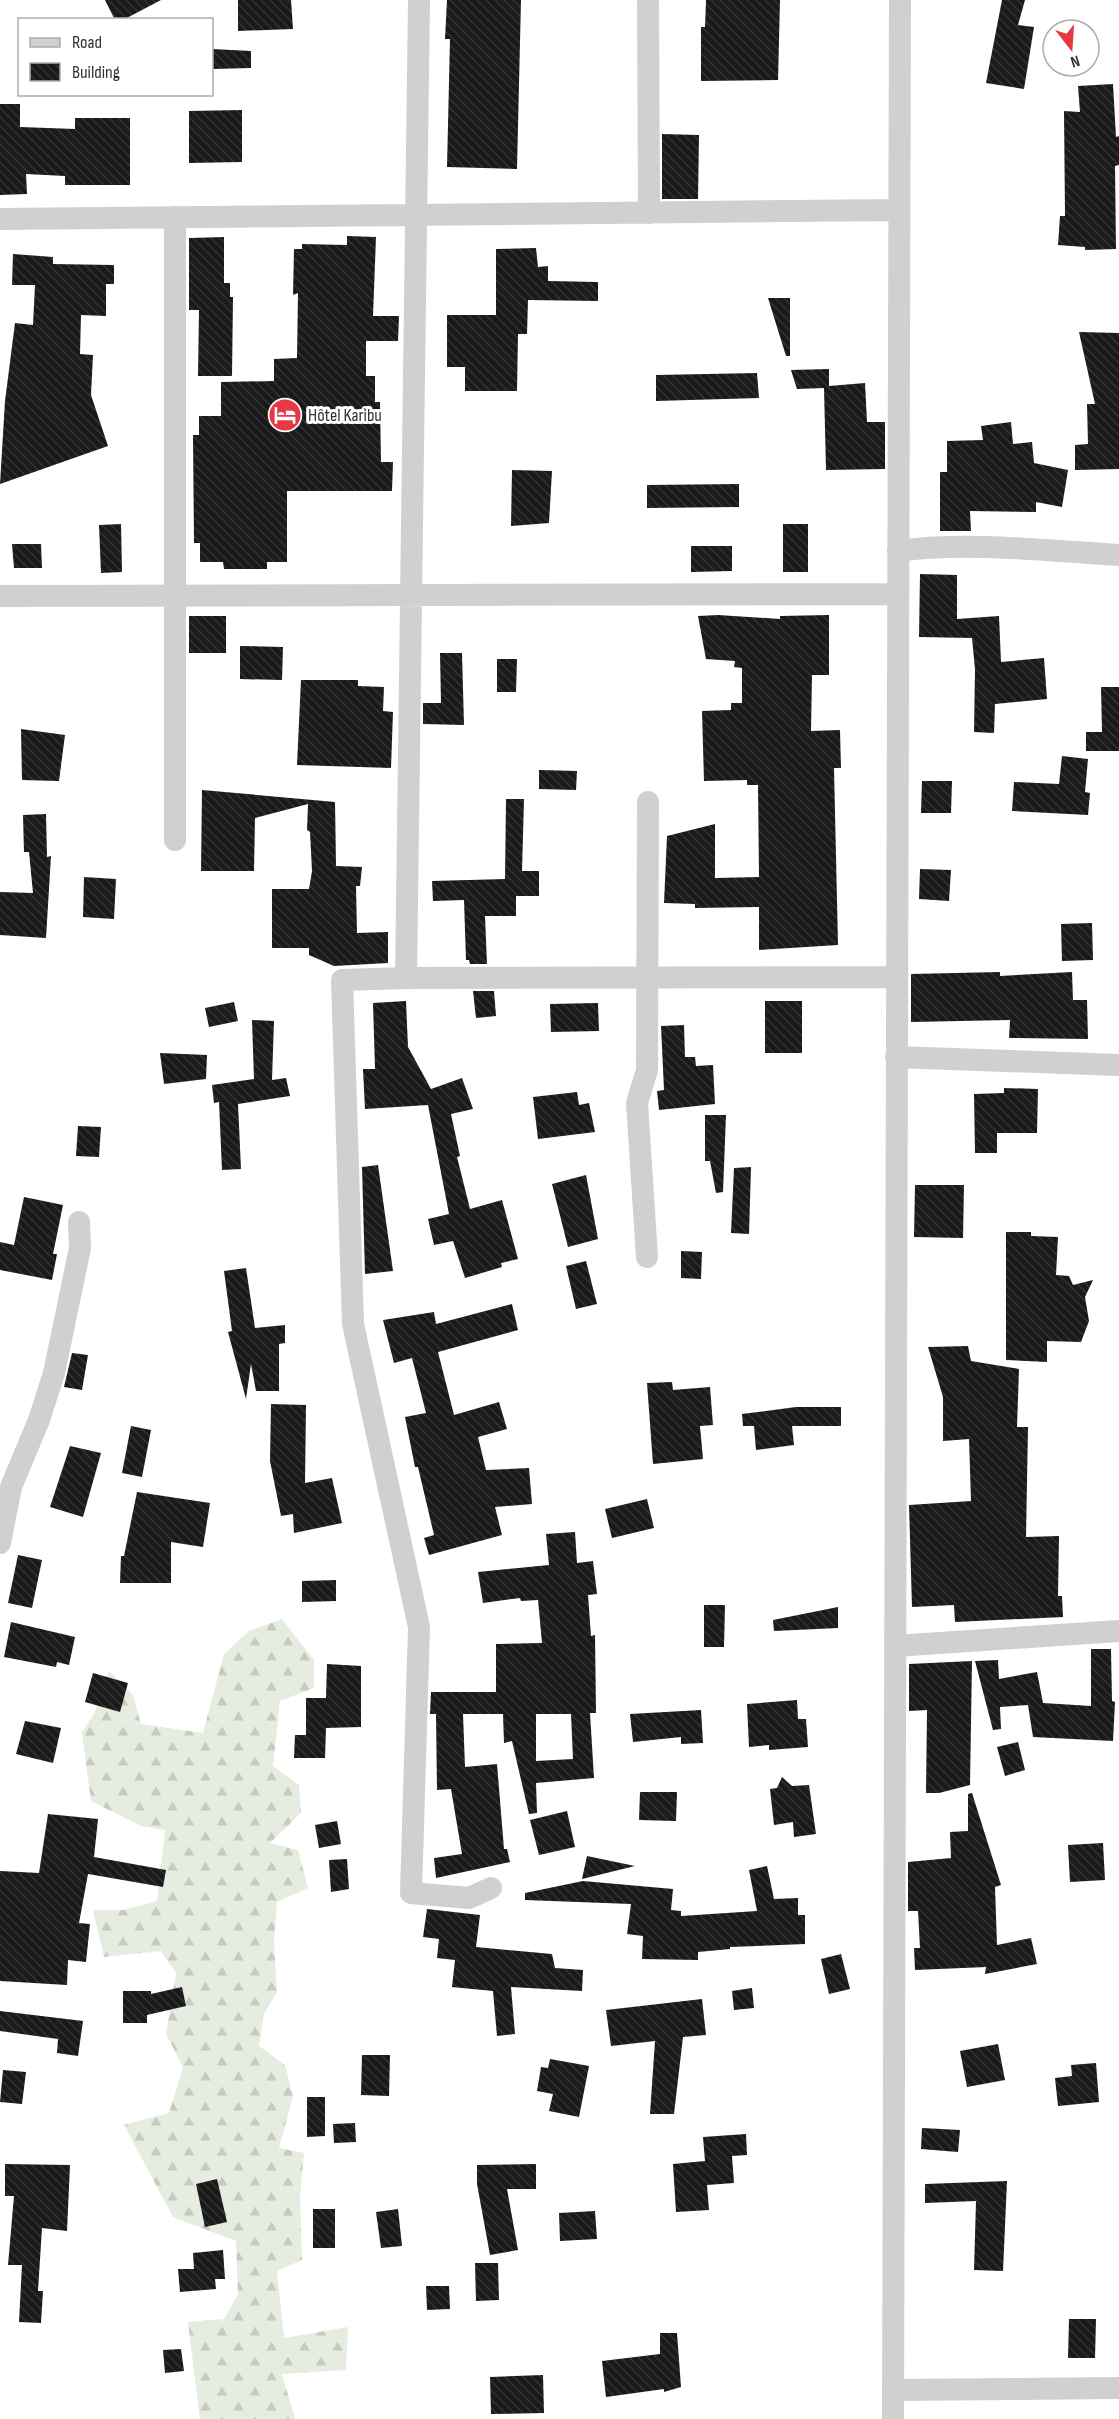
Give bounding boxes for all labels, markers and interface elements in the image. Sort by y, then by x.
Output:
legend [18,18,213,96]
north arrow [1041,18,1101,78]
text: Road [72,32,102,53]
text: N [1068,51,1082,71]
text: Building [72,62,120,83]
hotel icon: Hôtel Karibu [267,397,303,433]
place label: Hôtel Karibu [308,405,382,426]

